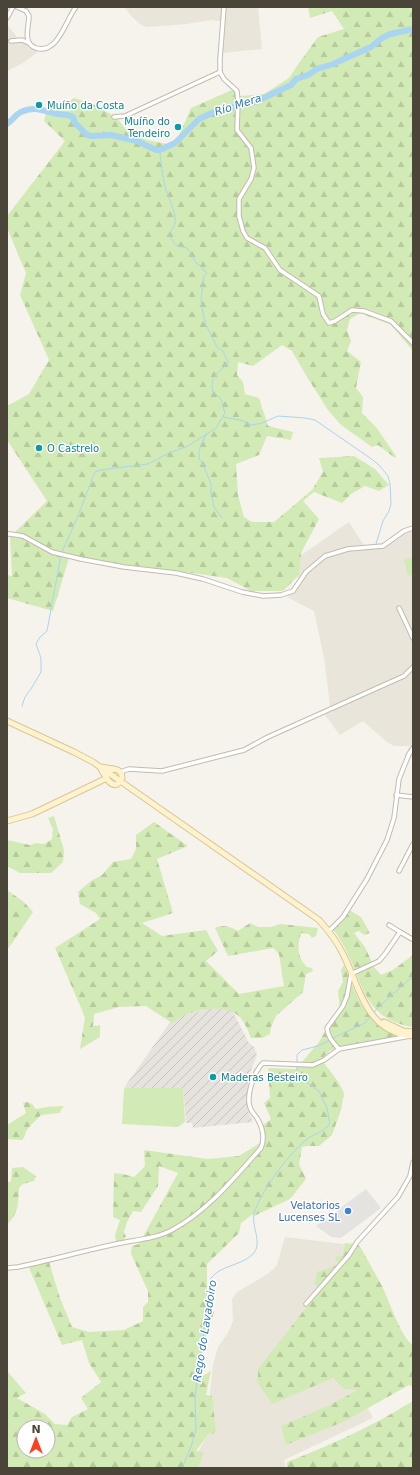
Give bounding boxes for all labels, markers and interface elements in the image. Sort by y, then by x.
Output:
water label: Río Mera [213,91,263,119]
marker: Muíño da Costa [34,100,44,110]
place label: Muíño da Costa [47,100,124,111]
place label: Muíño do Tendeiro [124,116,170,139]
marker: Muíño do Tendeiro [173,122,183,132]
marker: O Castrelo [34,443,44,453]
place label: O Castrelo [47,443,99,454]
marker: Maderas Besteiro [208,1072,218,1082]
place label: Maderas Besteiro [221,1072,308,1083]
place label: Velatorios Lucenses SL [279,1200,340,1223]
marker: Velatorios Lucenses SL [343,1206,353,1216]
water label: Rego do Lavadoiro [191,1279,220,1383]
north arrow [16,1419,56,1459]
text: N [31,1423,41,1436]

